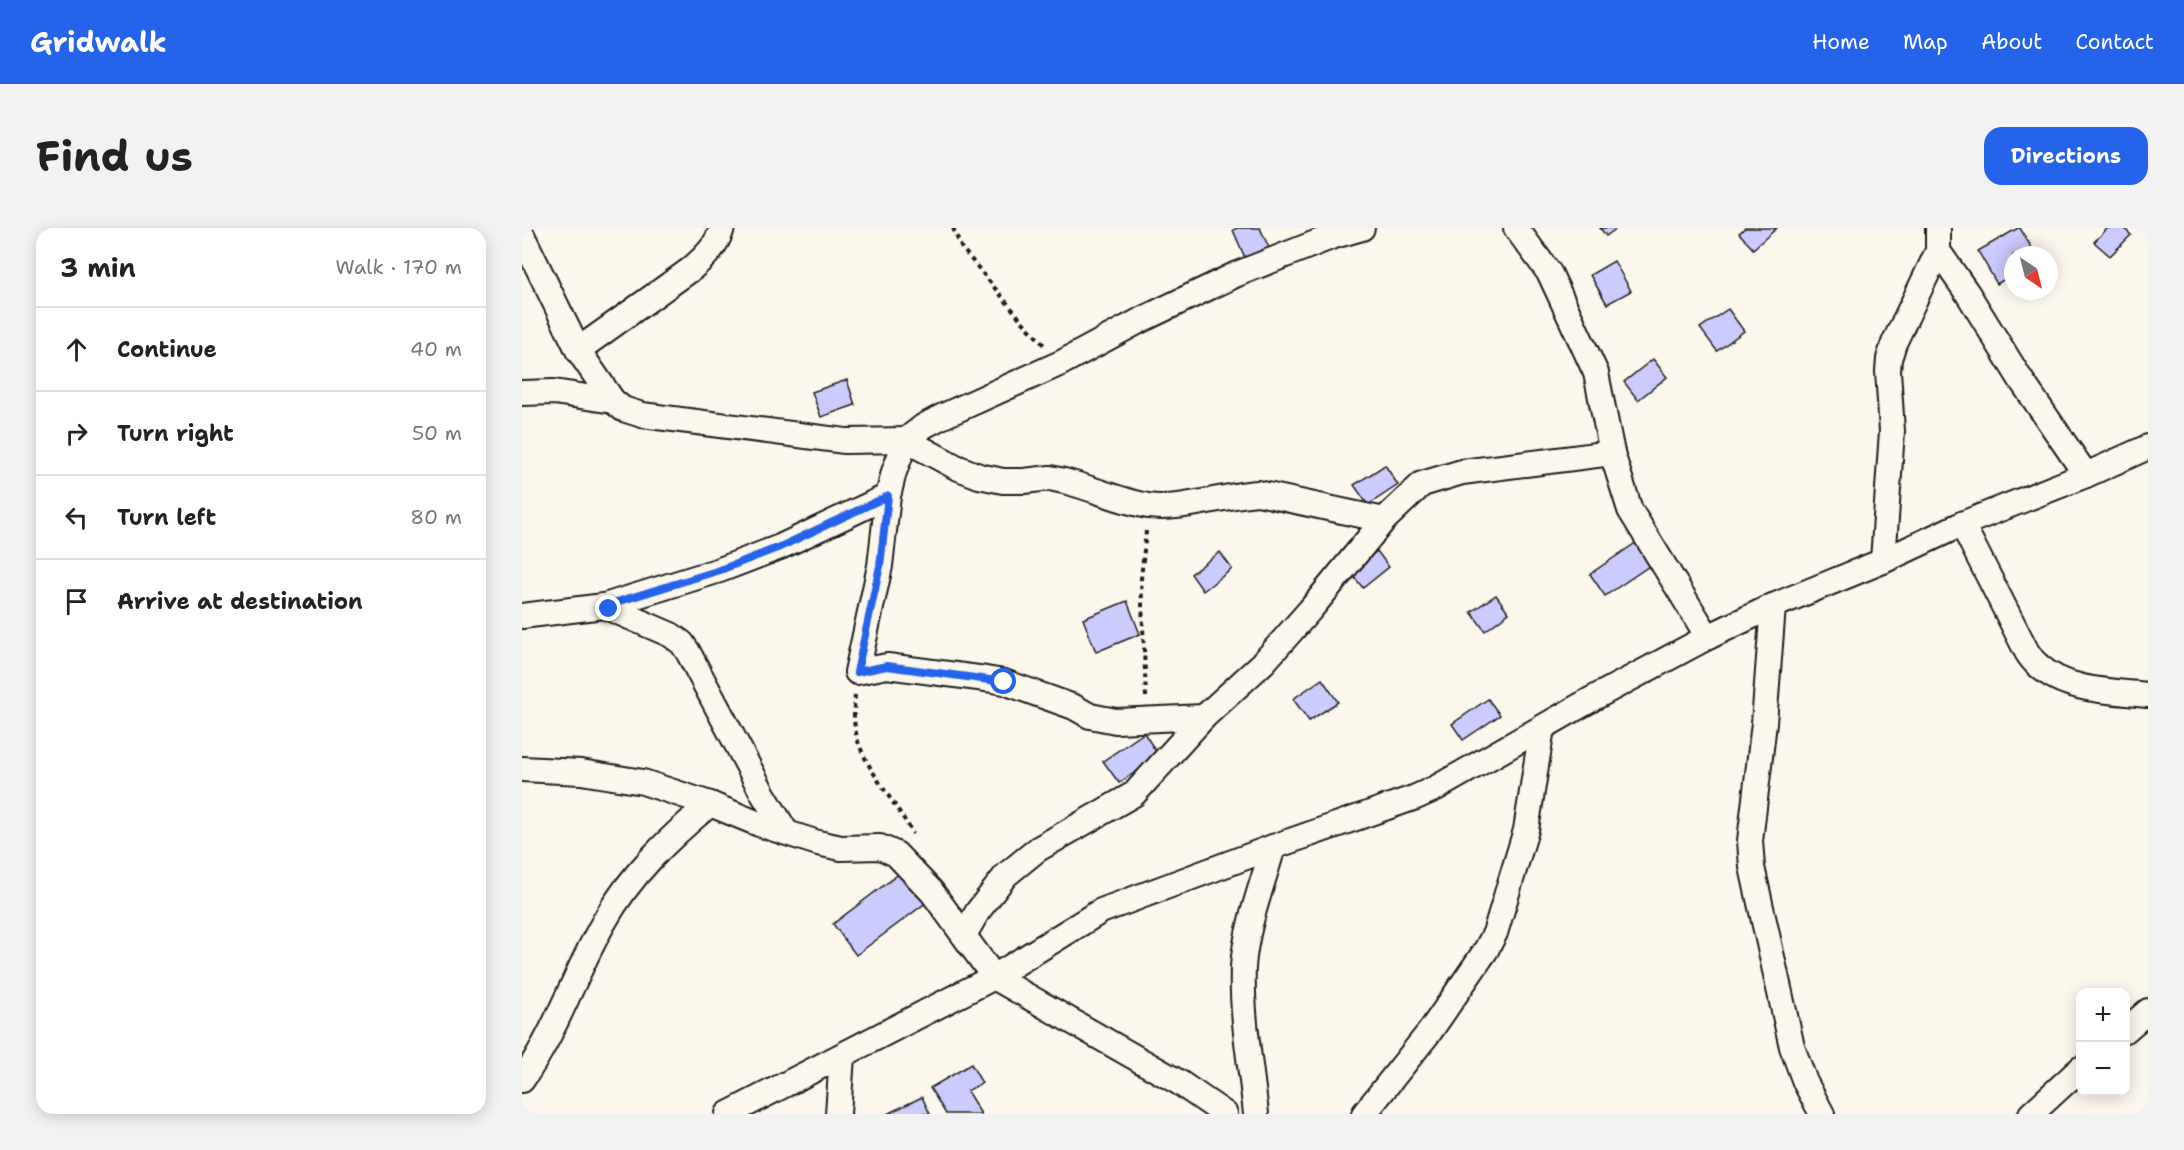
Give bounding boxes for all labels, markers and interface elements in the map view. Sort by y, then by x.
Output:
text: Gridwalk [30,23,167,61]
text: Home [1812,28,1870,56]
text: Map [1903,28,1948,56]
text: About [1981,28,2042,56]
text: Contact [2075,28,2154,56]
button: Directions [1984,127,2148,185]
text: Find us [36,128,193,184]
north arrow [2004,246,2058,300]
text: 3 min [60,250,136,285]
text: Walk · 170 m [336,254,462,280]
icon: ahead [60,333,93,366]
text: Continue [117,335,217,364]
text: 40 m [410,336,462,362]
icon: right [60,417,93,450]
text: Turn right [117,419,234,448]
text: 50 m [412,420,462,446]
icon: left [60,501,93,534]
text: Turn left [117,503,216,532]
text: 80 m [410,504,462,530]
icon: arrive [60,585,93,618]
text: Arrive at destination [117,587,363,616]
route end [595,595,621,621]
route start [990,668,1016,694]
map controls [2076,988,2130,1096]
button: + [2076,988,2130,1042]
button: − [2076,1042,2130,1096]

